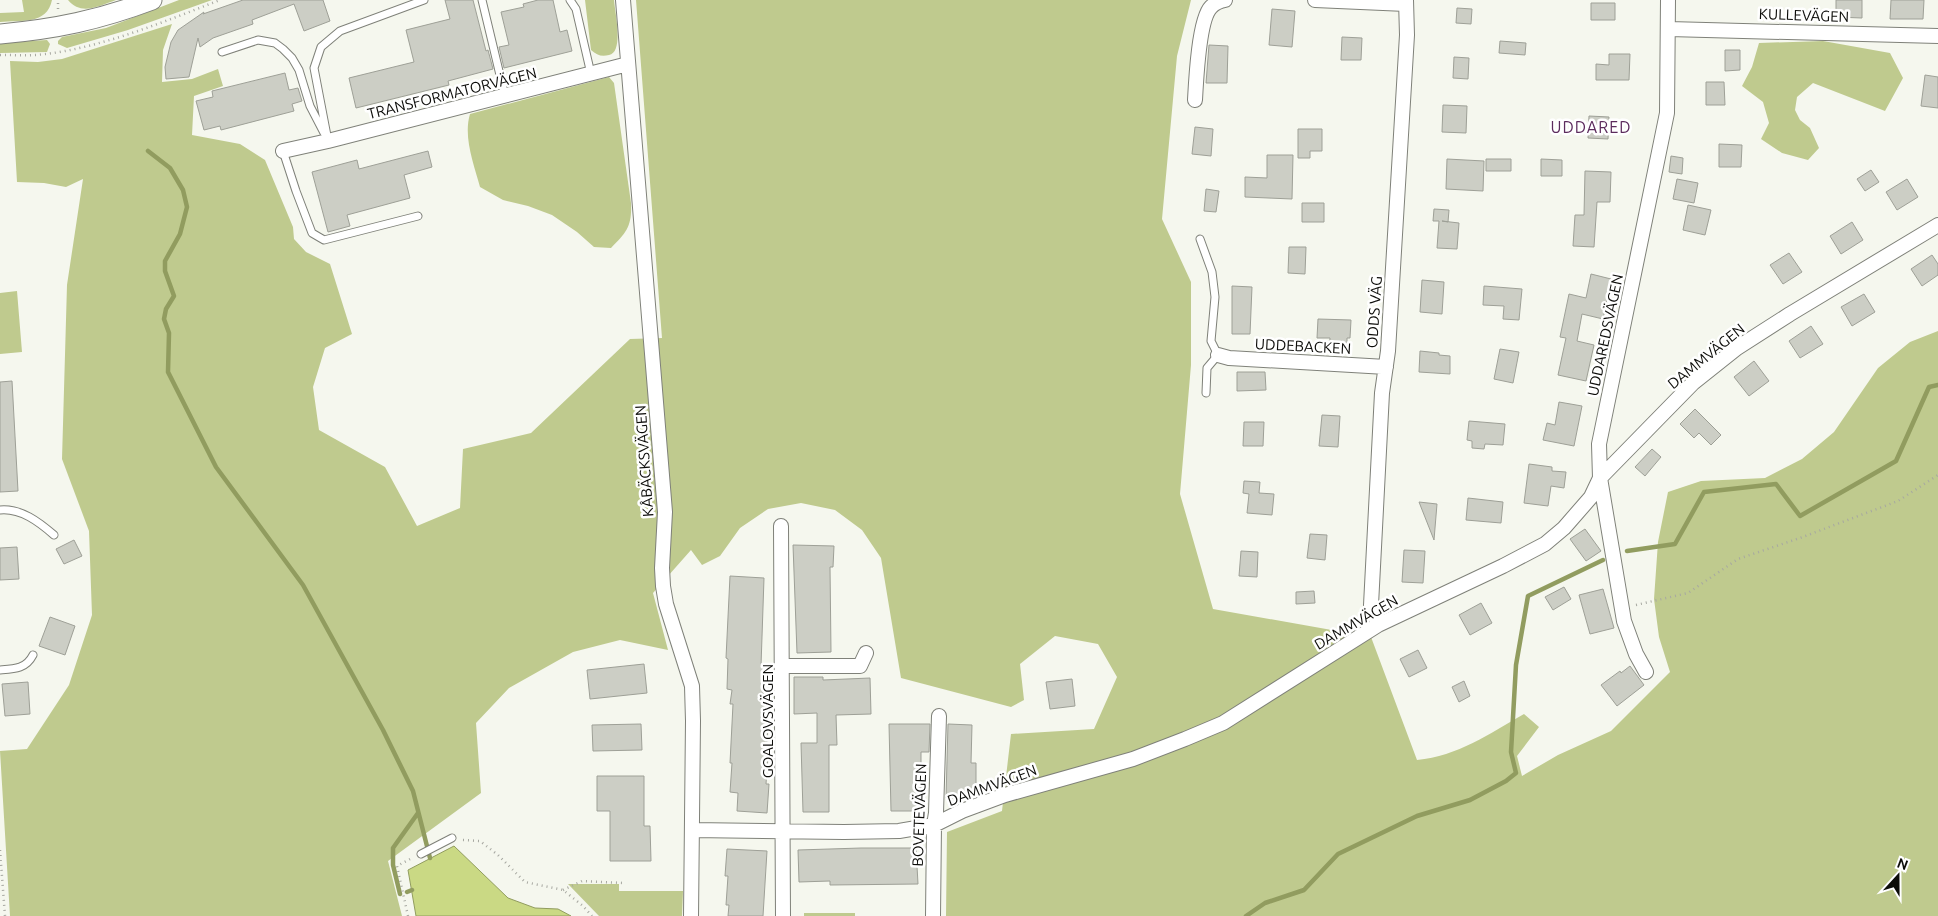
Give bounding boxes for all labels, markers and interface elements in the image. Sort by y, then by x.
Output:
street label: KULLEVÄGEN [1758,5,1850,25]
street label: TRANSFORMATORVÄGEN [366,64,538,122]
district label: UDDARED [1550,118,1632,136]
street label: UDDAREDSVÄGEN [1584,272,1626,398]
street label: ODDS VÄG [1363,275,1385,349]
street label: DAMMVÄGEN [1664,320,1748,392]
street label: UDDEBACKEN [1254,335,1352,357]
street label: KÅBÄCKSVÄGEN [632,404,656,518]
street label: DAMMVÄGEN [1311,591,1401,653]
street label: GOALOVSVÄGEN [759,664,776,778]
street label: DAMMVÄGEN [945,761,1039,809]
street label: BOVETEVÄGEN [909,763,929,867]
north arrow [1873,851,1923,901]
text: N [1895,855,1910,873]

